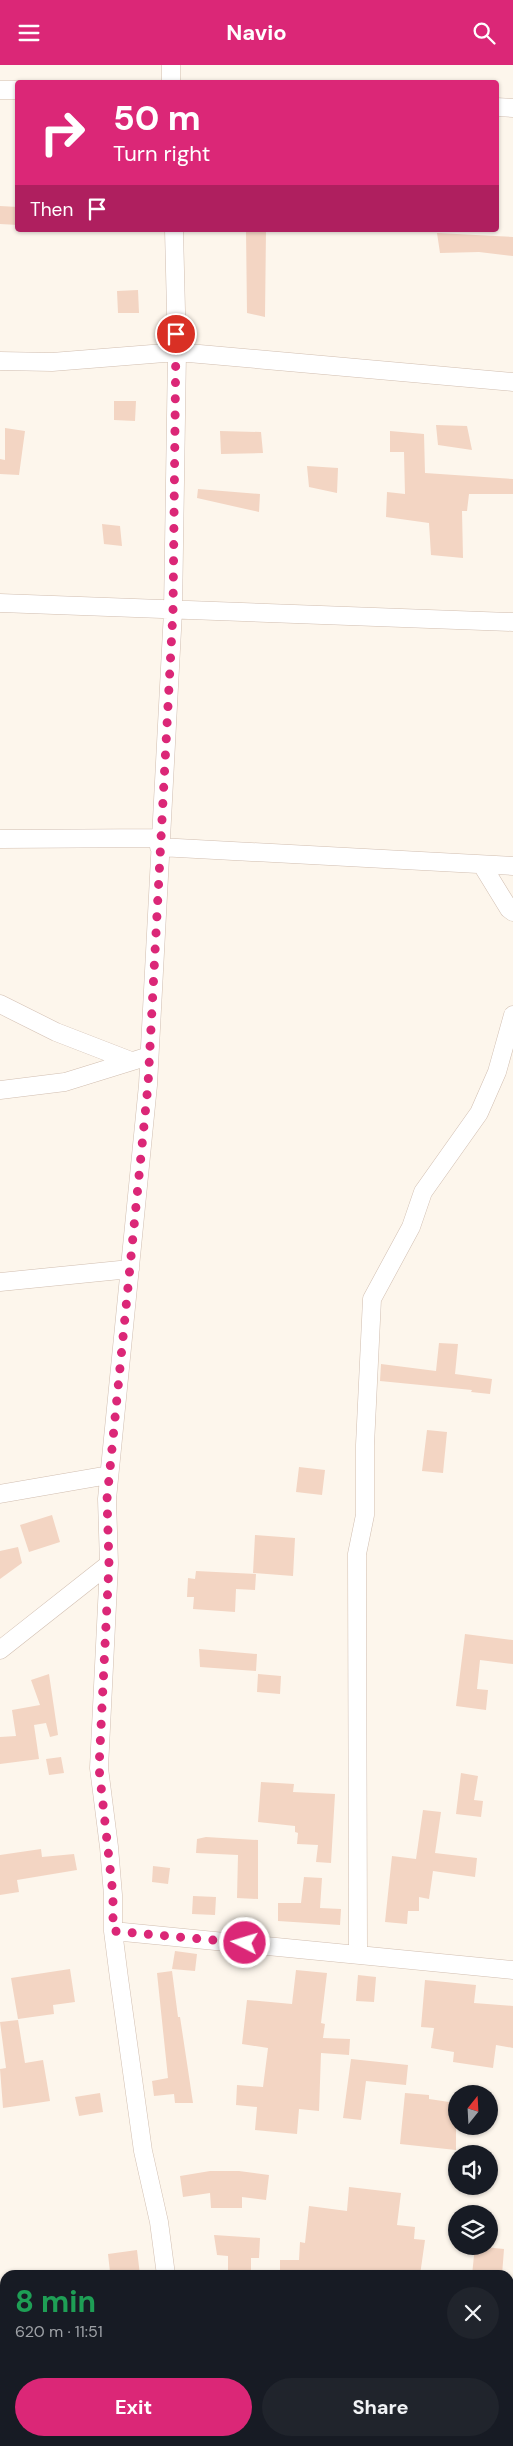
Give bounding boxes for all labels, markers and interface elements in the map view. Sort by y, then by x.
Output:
text: Navio [226,18,287,47]
icon: menu [15,19,43,47]
icon: search [470,19,498,47]
text: 50 m [113,95,201,141]
icon: right [30,100,95,165]
text: Turn right [113,139,210,168]
icon: arrive [83,195,111,223]
text: Then [30,197,73,222]
pin [155,313,197,355]
icon: arrive [162,320,190,348]
position arrow [218,1916,270,1968]
north arrow [448,2085,498,2135]
map controls [448,2085,498,2255]
button: sound [448,2145,498,2195]
button: layers [448,2205,498,2255]
text: 8 min [15,2282,96,2321]
button: close [447,2287,499,2339]
text: 620 m · 11:51 [15,2321,103,2342]
button: Exit [15,2378,252,2436]
button: Share [262,2378,499,2436]

